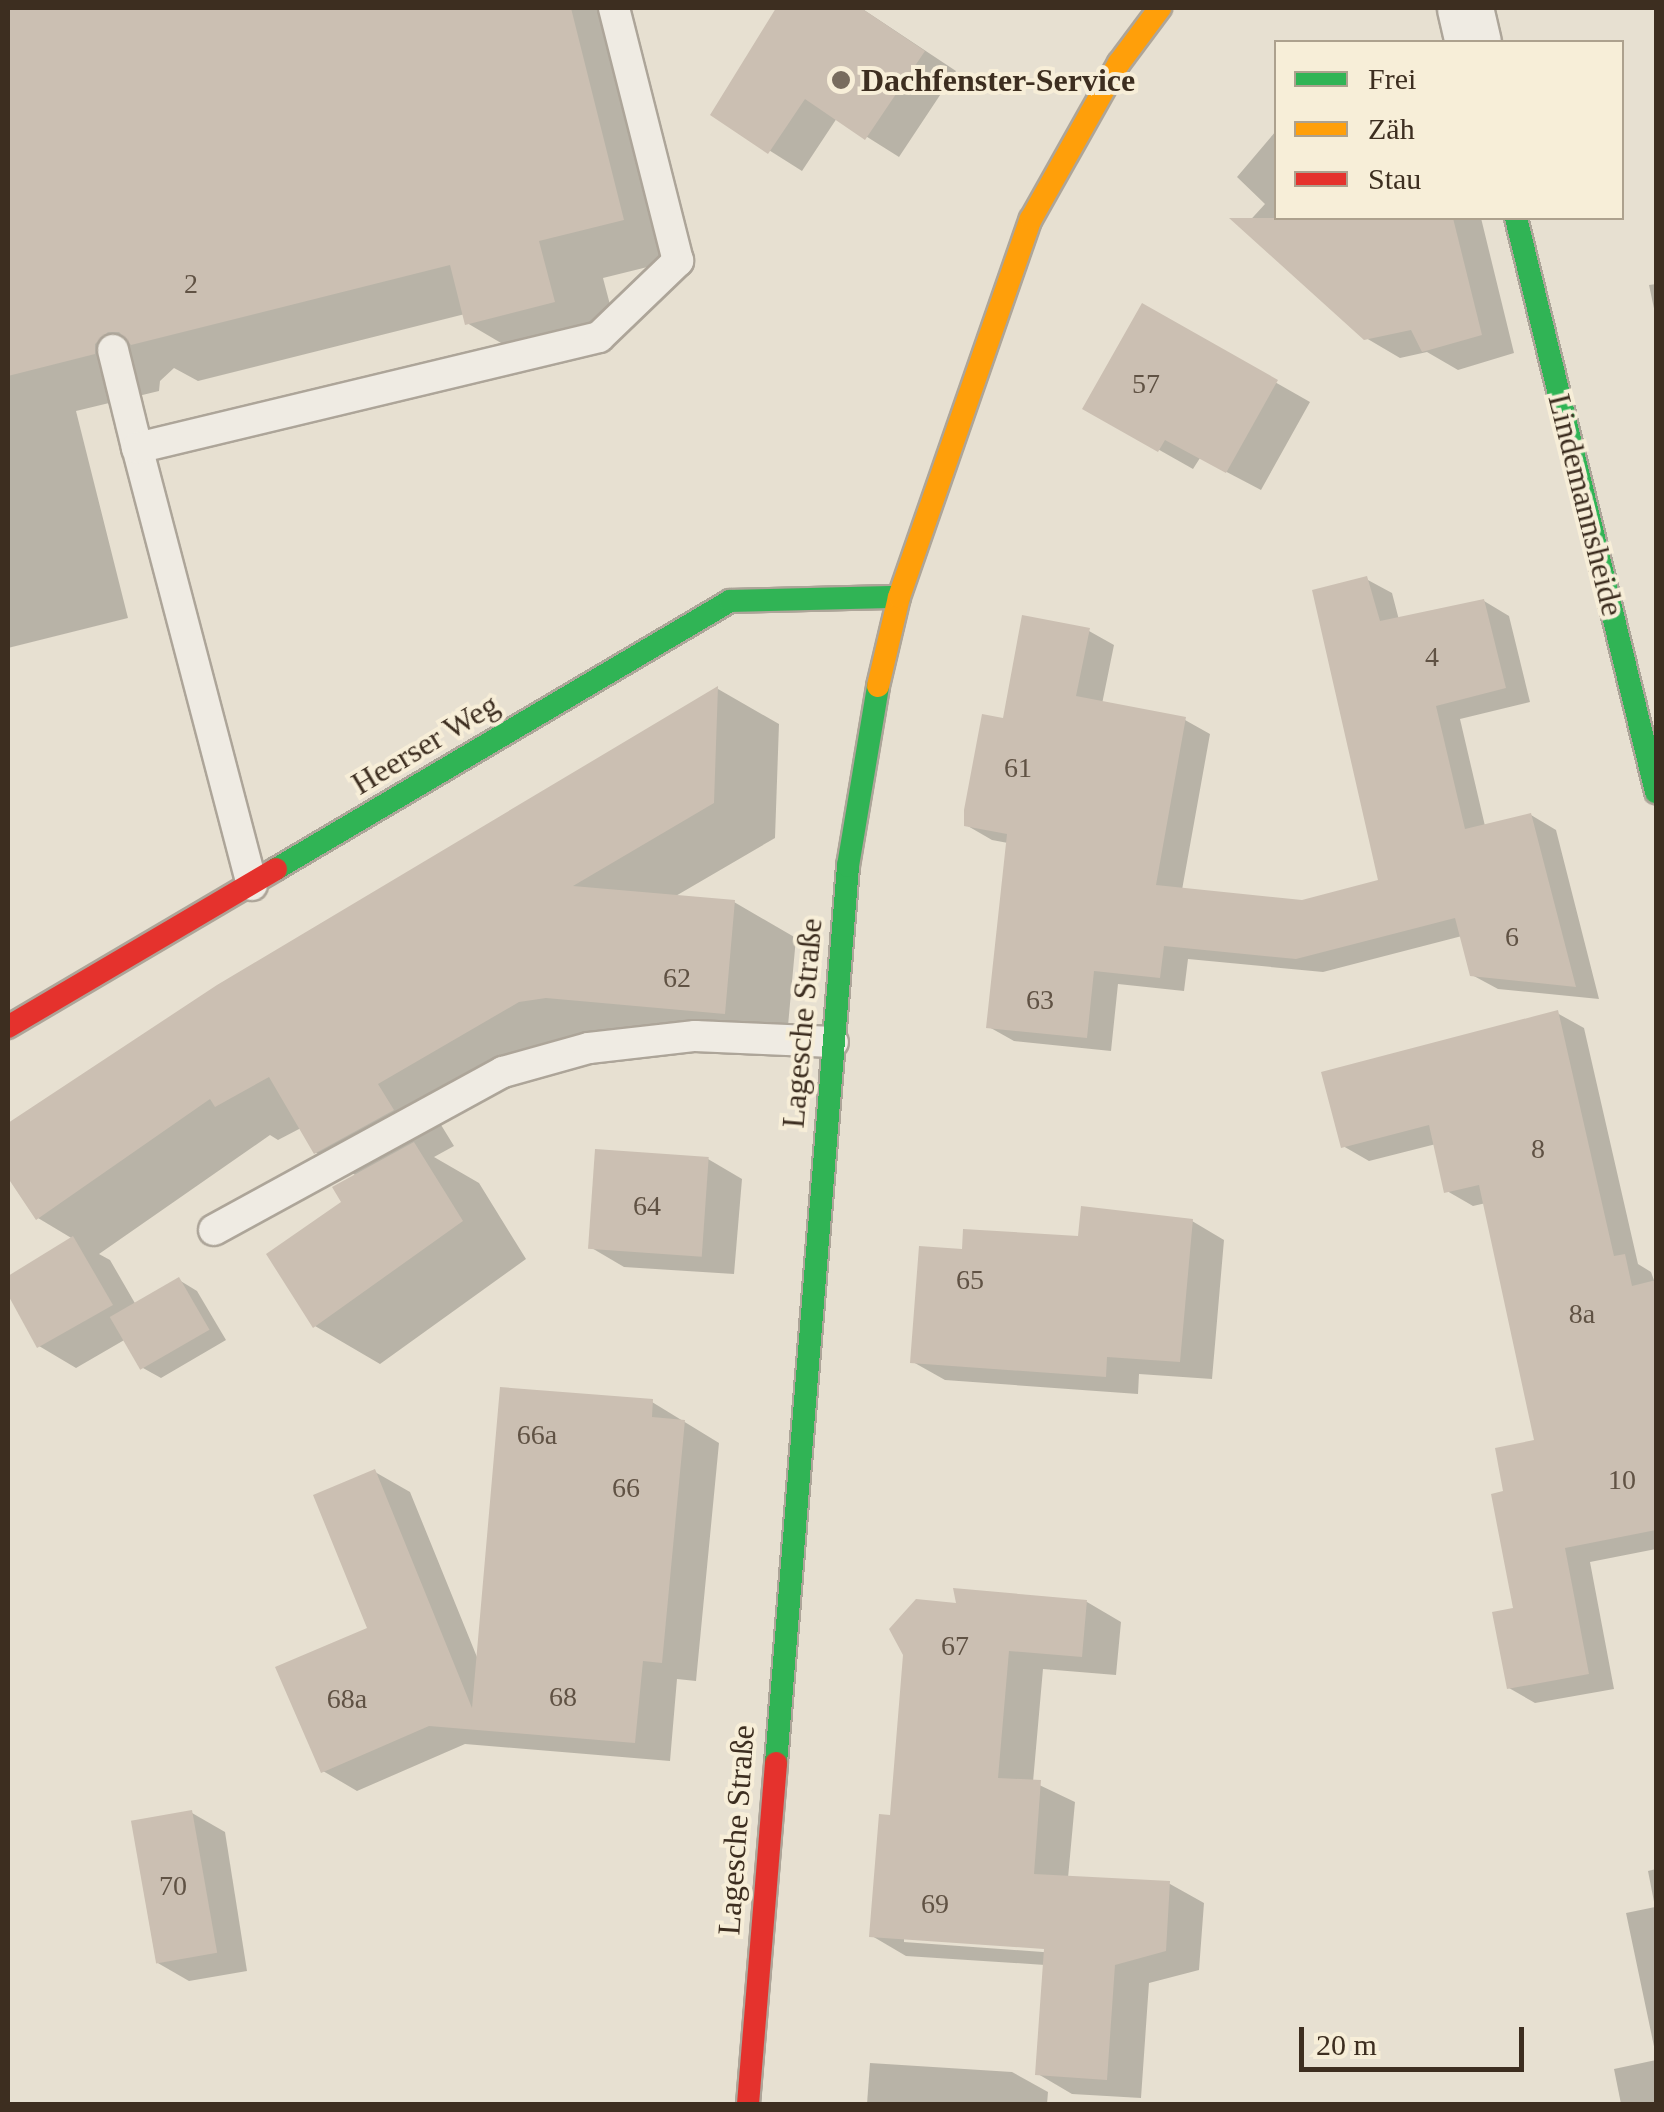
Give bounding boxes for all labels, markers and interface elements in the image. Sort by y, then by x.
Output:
legend [1274,40,1624,220]
place label: Dachfenster-Service [861,61,1135,99]
text: Frei [1368,62,1416,95]
marker: Dachfenster-Service [830,69,852,91]
text: Zäh [1368,112,1415,145]
text: Stau [1368,162,1421,195]
house number: 2 [184,267,198,301]
house number: 57 [1132,367,1160,401]
street label: Lindemannsheide [1540,390,1632,620]
house number: 4 [1425,640,1439,674]
street label: Heerser Weg [344,685,506,803]
house number: 61 [1004,751,1032,785]
street label: Lagesche Straße [774,916,830,1130]
house number: 6 [1505,920,1519,954]
house number: 62 [663,961,691,995]
house number: 63 [1026,983,1054,1017]
house number: 8 [1531,1132,1545,1166]
house number: 64 [633,1189,661,1223]
house number: 65 [956,1263,984,1297]
house number: 8a [1569,1297,1595,1331]
house number: 66a [517,1418,557,1452]
house number: 10 [1608,1463,1636,1497]
house number: 66 [612,1471,640,1505]
house number: 67 [941,1629,969,1663]
house number: 68 [549,1680,577,1714]
house number: 68a [327,1682,367,1716]
street label: Lagesche Straße [710,1724,762,1936]
house number: 70 [159,1869,187,1903]
house number: 69 [921,1887,949,1921]
scale bar [1304,2007,1529,2069]
text: 20 m [1316,2028,1377,2061]

